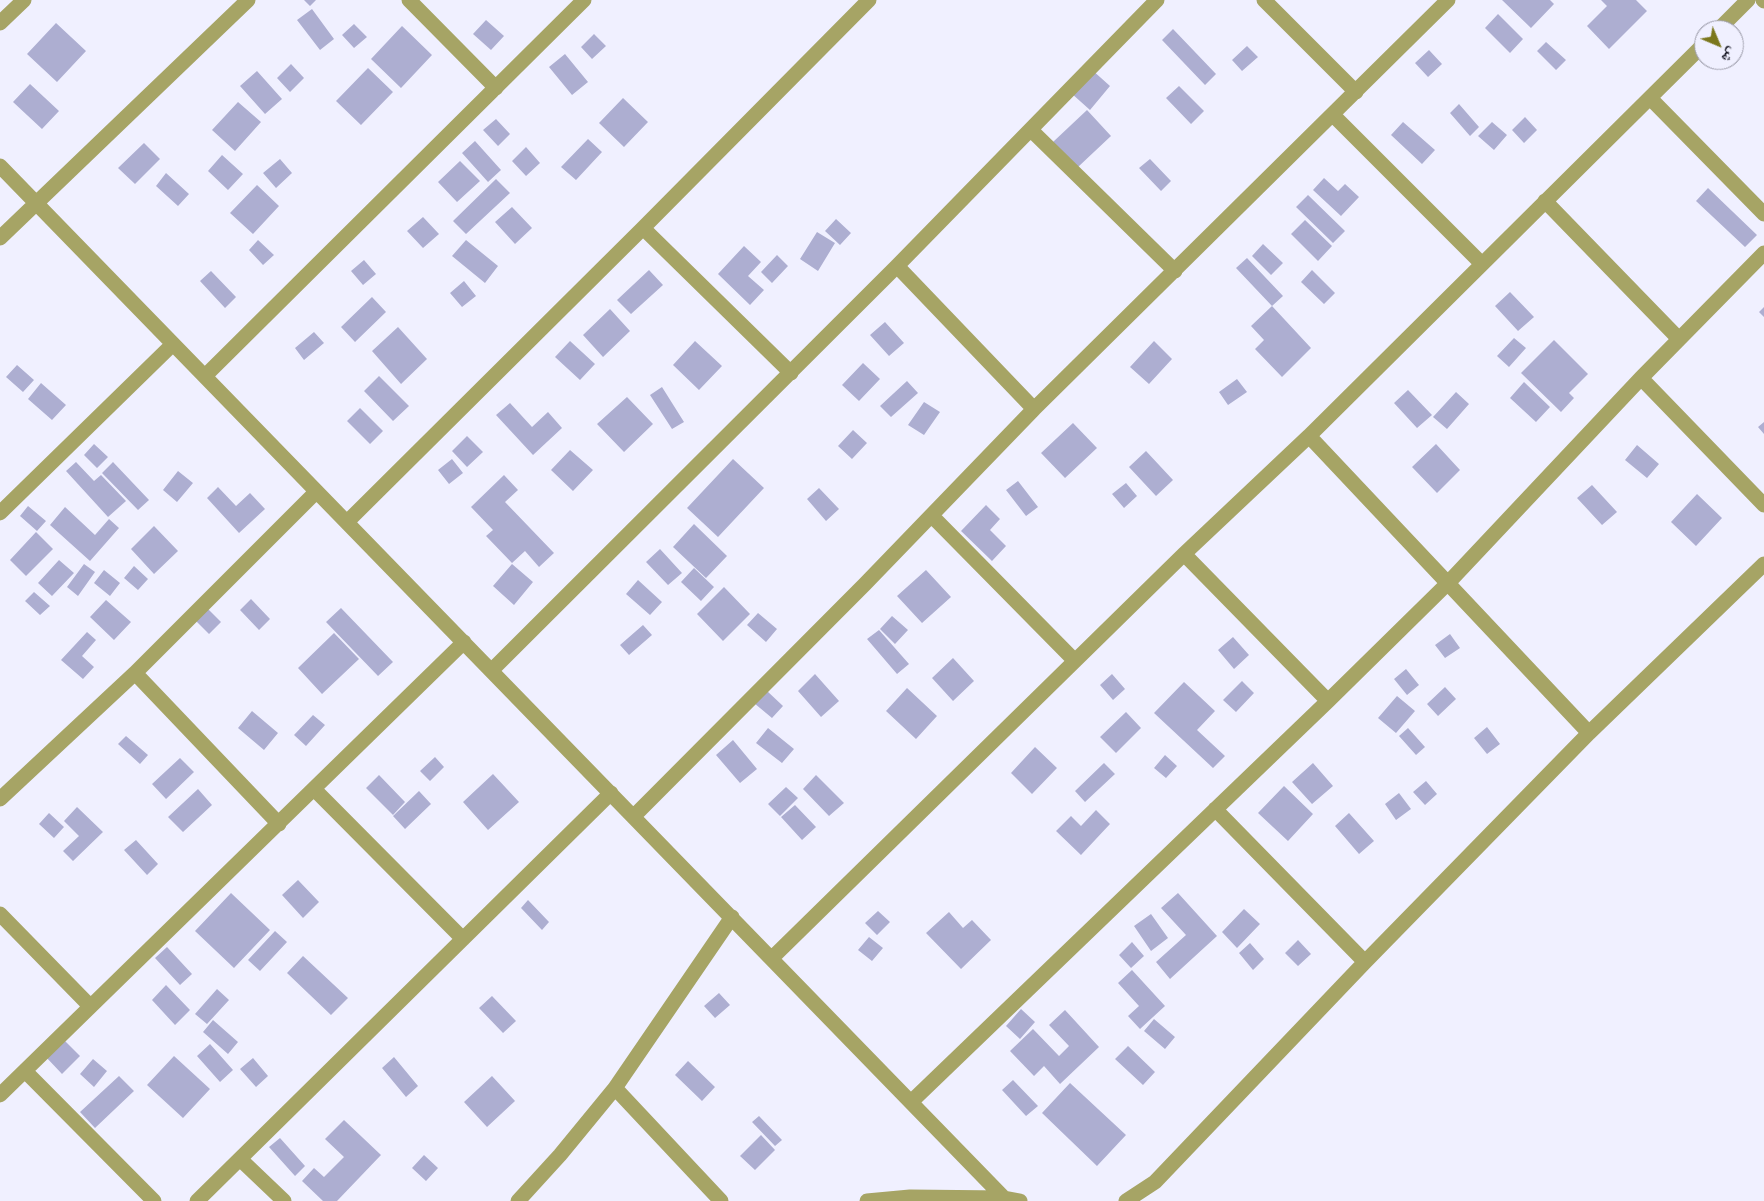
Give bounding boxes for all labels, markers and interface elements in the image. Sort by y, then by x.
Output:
north arrow [1694,20,1744,70]
text: ش [1717,43,1741,67]

